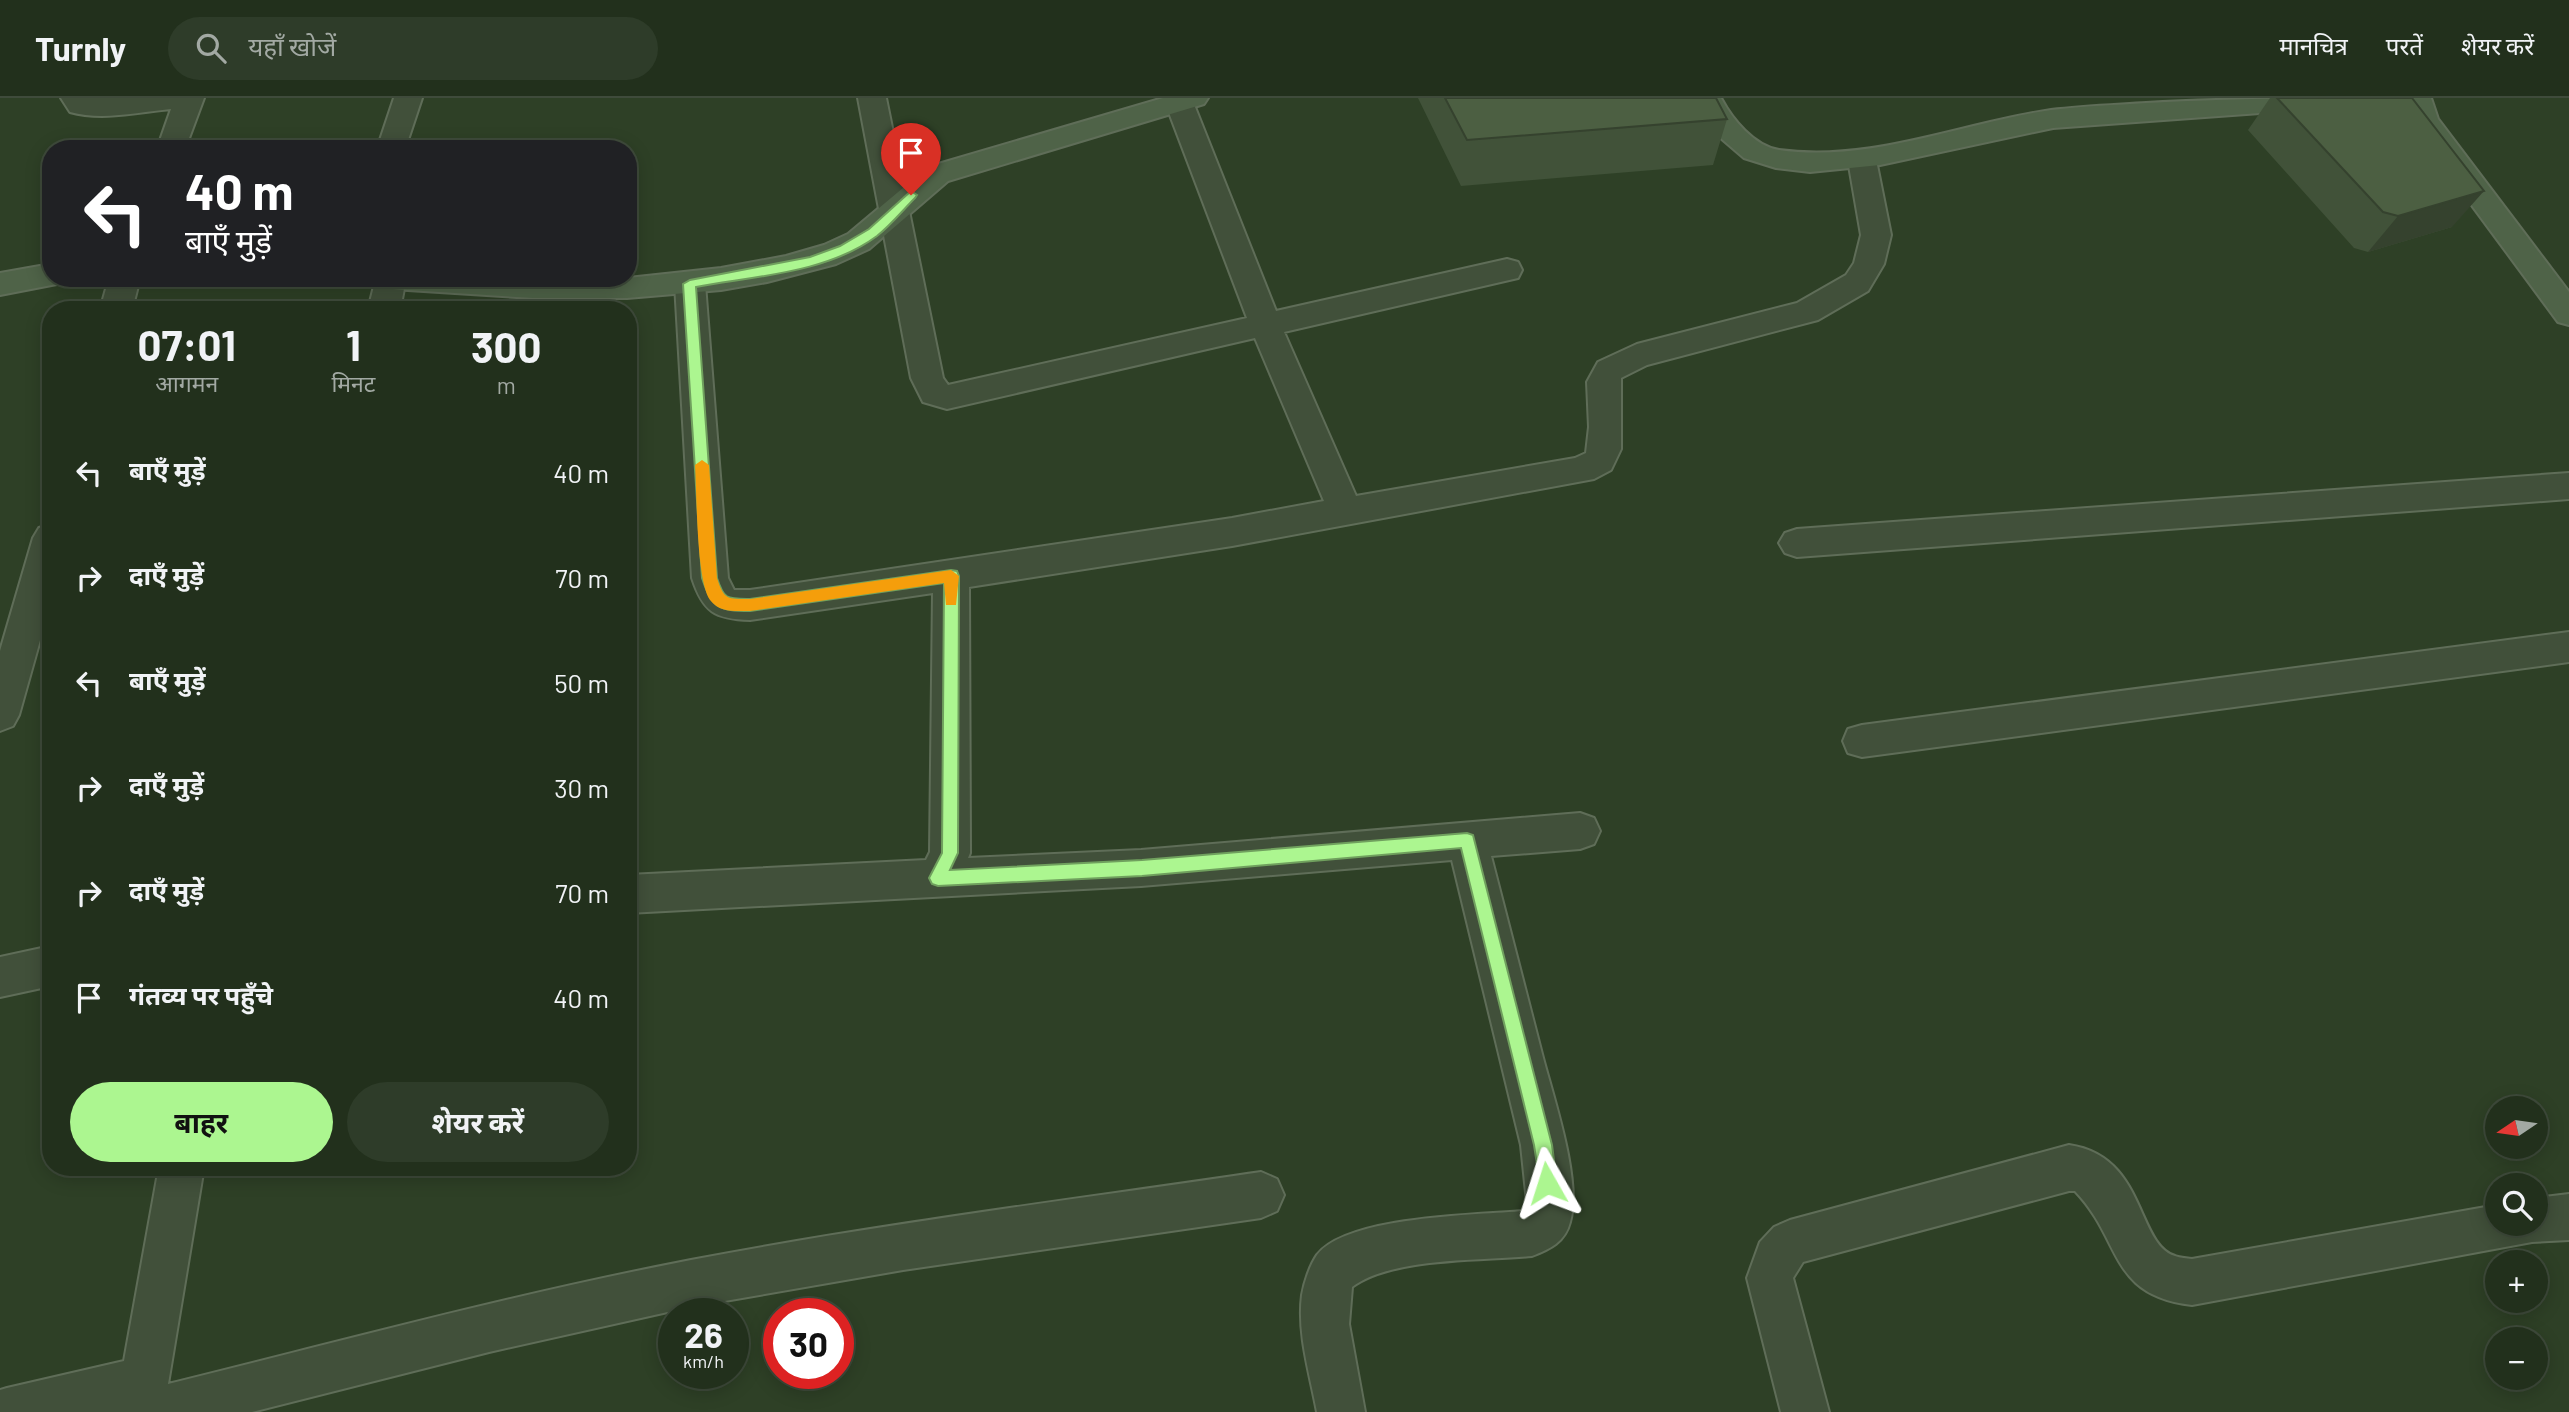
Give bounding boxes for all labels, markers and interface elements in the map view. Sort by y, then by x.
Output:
search box [168,17,658,80]
text: Turnly [35,28,126,68]
icon: search [192,29,230,67]
text: यहाँ खोजें [248,30,336,61]
text: मानचित्र [2279,31,2348,60]
text: परतें [2386,31,2423,60]
text: शेयर करें [2461,31,2534,60]
pin [881,123,941,195]
icon: arrive [892,134,930,172]
text: 40 m [185,161,293,220]
icon: left [70,168,161,259]
text: बाएँ मुड़ें [185,221,272,259]
text: 07:01 [137,319,236,369]
text: 1 [346,319,361,369]
text: 300 [471,321,542,371]
text: आगमन [155,369,218,397]
text: मिनट [331,369,375,397]
text: m [497,371,516,399]
icon: left [70,454,108,492]
text: बाएँ मुड़ें [129,454,206,485]
text: 40 m [553,457,609,488]
icon: right [70,559,108,597]
text: दाएँ मुड़ें [129,559,204,590]
text: 70 m [555,562,609,593]
icon: left [70,664,108,702]
text: बाएँ मुड़ें [129,664,206,695]
text: 50 m [554,667,609,698]
icon: right [70,769,108,807]
text: दाएँ मुड़ें [129,769,204,800]
text: 30 m [554,772,609,803]
icon: right [70,874,108,912]
text: दाएँ मुड़ें [129,874,204,905]
text: 70 m [555,877,609,908]
icon: arrive [70,979,108,1017]
text: गंतव्य पर पहुँचे [129,979,273,1010]
text: 40 m [553,982,609,1013]
button: बाहर [70,1082,333,1162]
button: शेयर करें [347,1082,609,1162]
north arrow [2485,1096,2548,1158]
map controls [2485,1096,2548,1390]
position arrow [1510,1146,1584,1220]
button: search [2485,1173,2548,1236]
button: + [2485,1250,2548,1313]
speed limit sign: 30 [763,1298,854,1389]
text: 26 [684,1313,723,1355]
button: − [2485,1327,2548,1390]
text: km/h [683,1350,724,1372]

